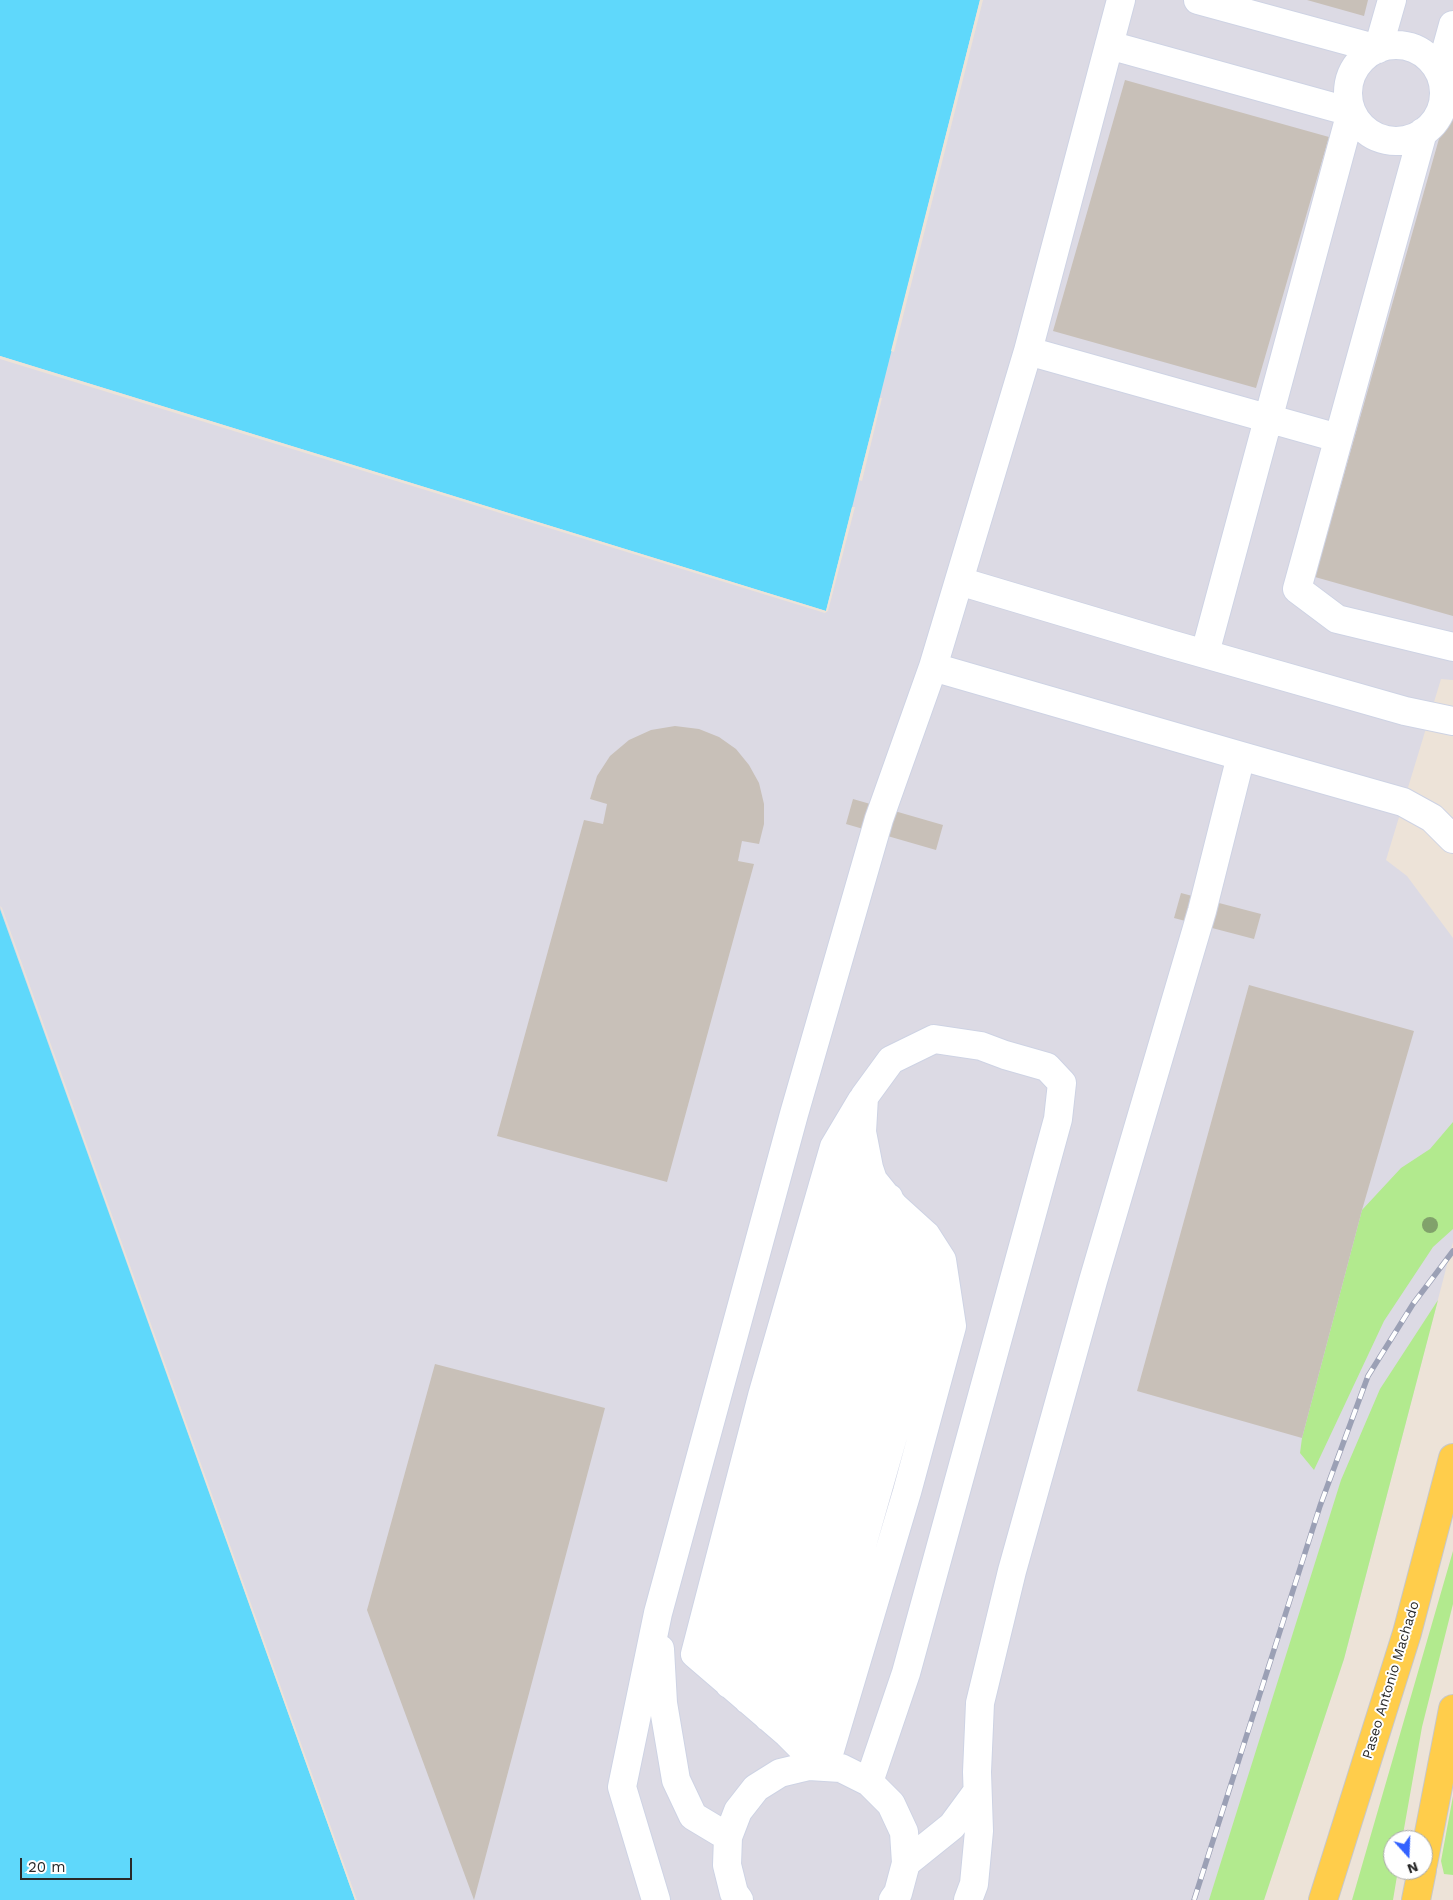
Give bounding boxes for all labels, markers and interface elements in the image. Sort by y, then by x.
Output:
street label: Paseo Antonio Machado [1359,1599,1423,1761]
north arrow [1383,1830,1433,1880]
scale bar [22,1848,135,1880]
text: 20 m [28,1858,66,1876]
text: N [1405,1859,1420,1877]

